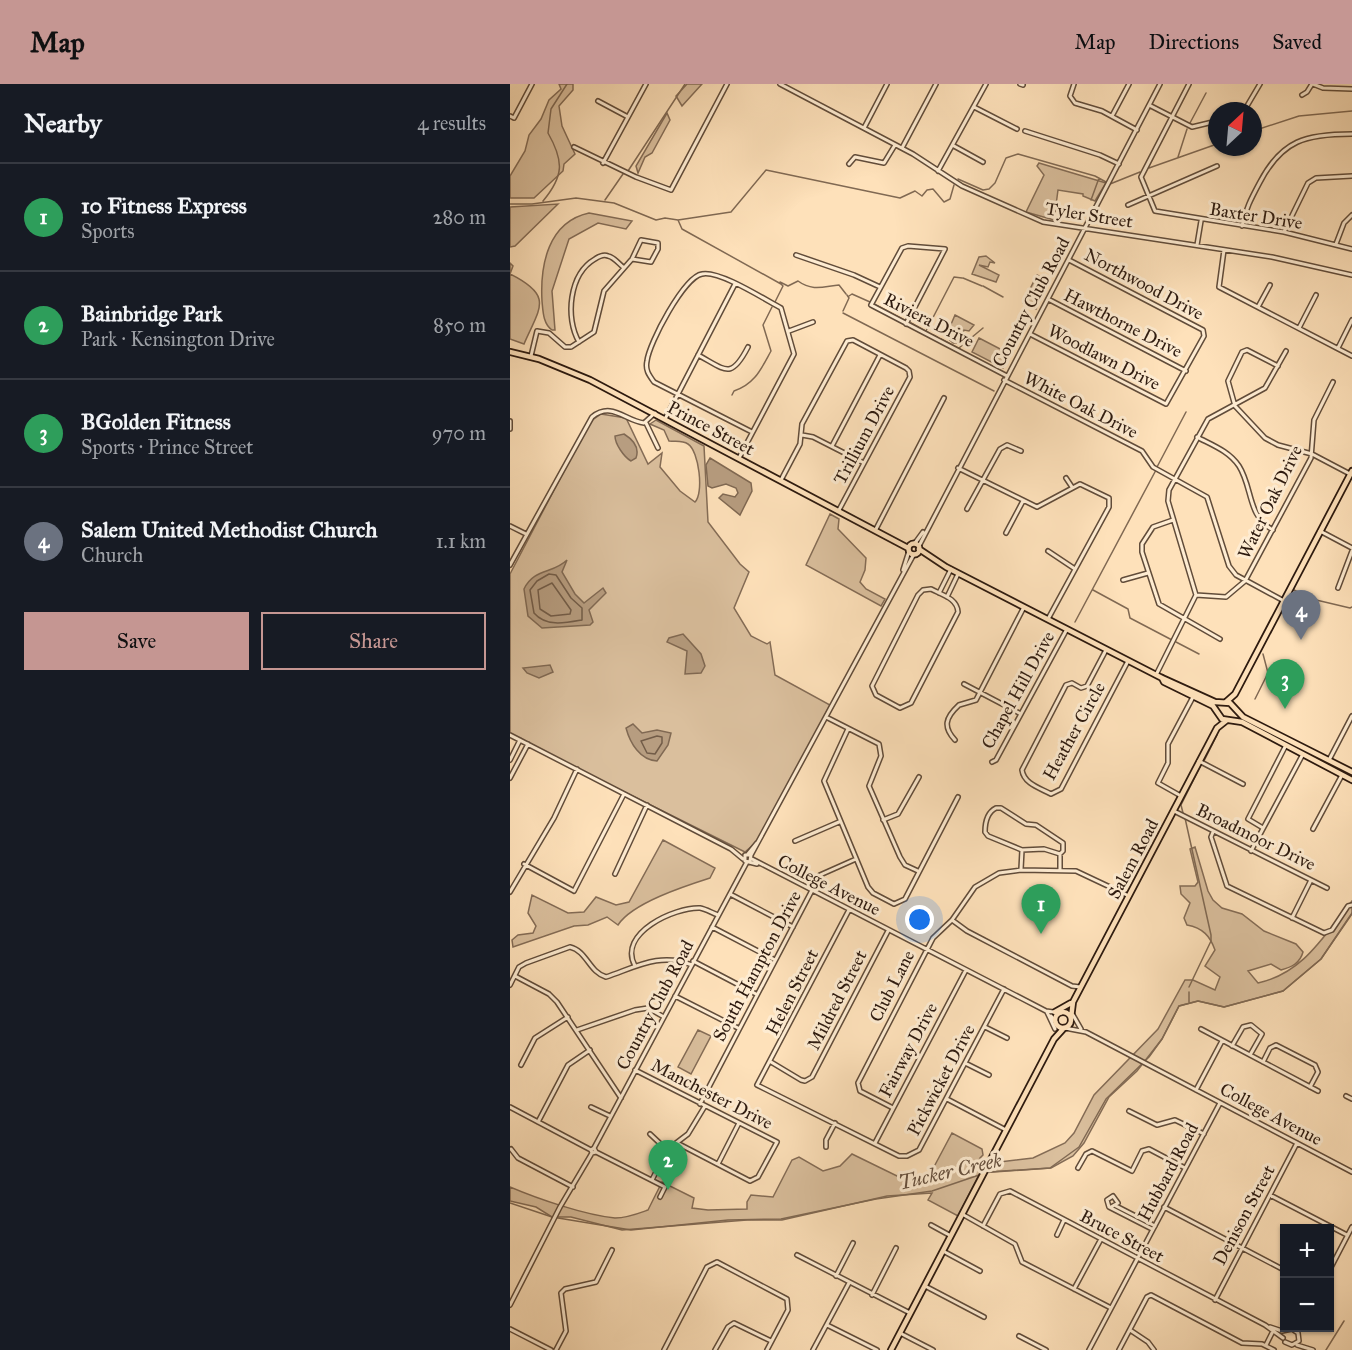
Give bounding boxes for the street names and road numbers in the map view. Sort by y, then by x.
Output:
street label: Tyler Street [1044,197,1135,233]
street label: Baxter Drive [1208,198,1304,234]
street label: Country Club Road [988,233,1074,371]
street label: Northwood Drive [1081,243,1207,325]
street label: Hawthorne Drive [1060,284,1186,362]
street label: Riviera Drive [880,288,978,352]
street label: Woodlawn Drive [1044,319,1164,395]
street label: White Oak Drive [1020,367,1142,443]
street label: Trillium Drive [829,382,899,488]
street label: Prince Street [664,396,759,460]
street label: Water Oak Drive [1233,442,1307,562]
street label: Chapel Hill Drive [977,627,1059,753]
street label: Heather Circle [1038,678,1110,784]
street label: Broadmoor Drive [1193,799,1319,875]
street label: Salem Road [1103,815,1163,903]
street label: College Avenue [773,850,884,921]
street label: South Hampton Drive [708,887,806,1045]
street label: Country Club Road [612,936,698,1074]
street label: Helen Street [761,945,823,1039]
street label: Mildred Street [802,946,872,1054]
street label: Club Lane [865,947,919,1025]
street label: Fairway Drive [874,999,942,1101]
street label: Pickwicket Drive [902,1021,980,1139]
street label: Manchester Drive [647,1054,777,1134]
street label: College Avenue [1216,1078,1326,1151]
street label: Hubbard Road [1133,1119,1203,1225]
street label: Denison Street [1208,1161,1280,1269]
street label: Bruce Street [1076,1205,1168,1268]

